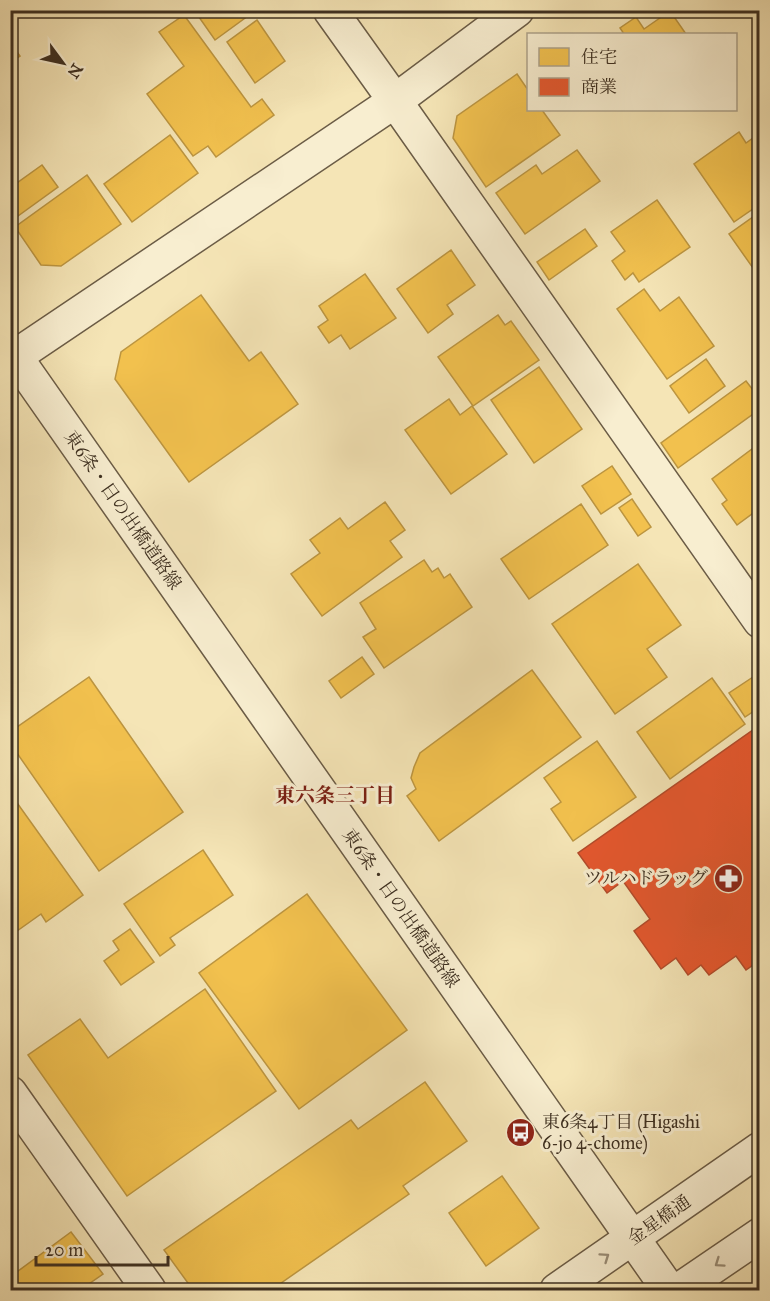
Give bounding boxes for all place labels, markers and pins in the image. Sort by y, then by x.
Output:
pharmacy icon: ツルハドラッグ [713,862,745,894]
place label: ツルハドラッグ [584,867,708,889]
place label: 東6条4丁目 (Higashi 6-jo 4-chome) [542,1111,700,1155]
bus stop icon: 東6条4丁目 (Higashi 6-jo 4-chome) [505,1116,537,1148]

